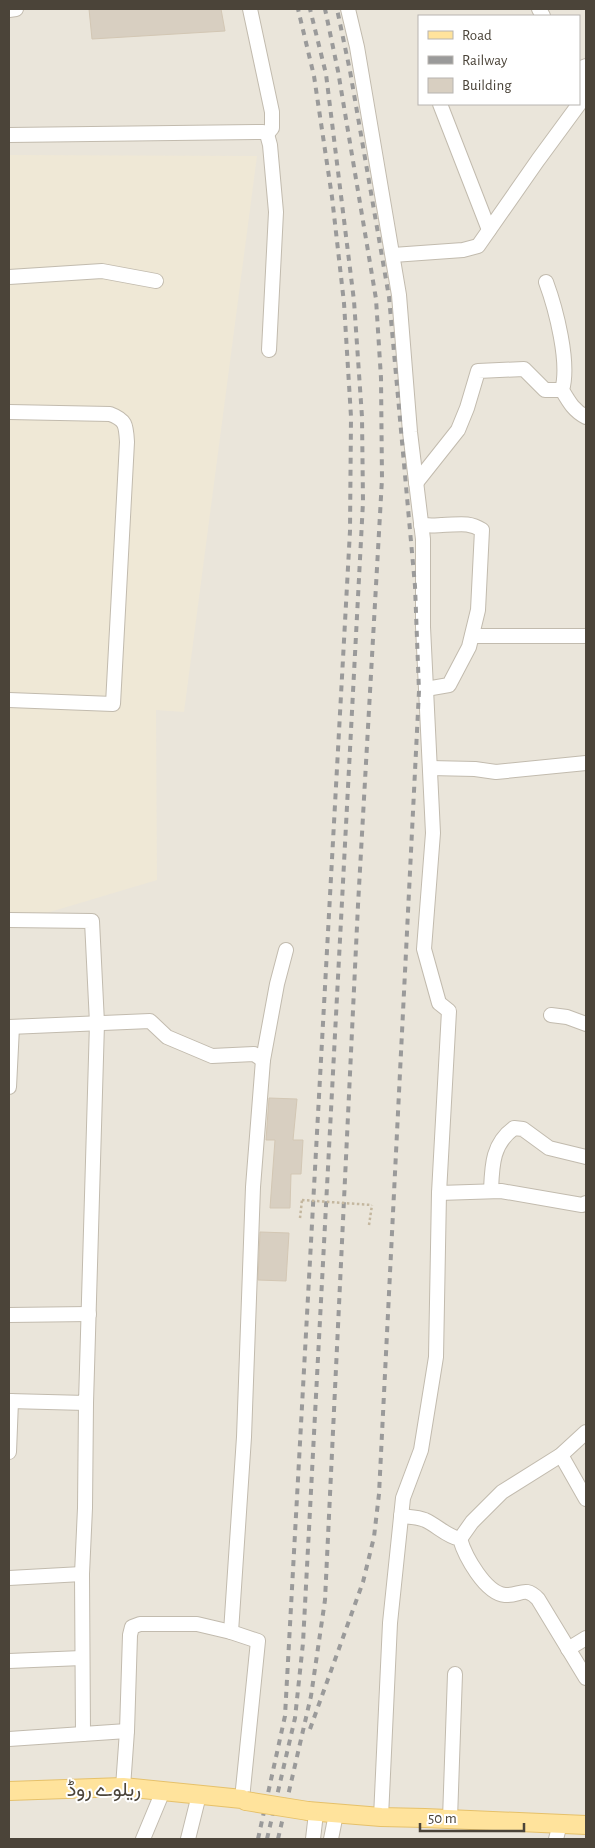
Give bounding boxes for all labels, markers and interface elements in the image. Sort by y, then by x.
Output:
legend [418,15,580,105]
text: Road [462,28,492,43]
text: Railway [462,53,508,68]
text: Building [462,78,512,93]
street label: ریلوے روڈ [67,1779,141,1802]
scale bar [420,1800,524,1832]
text: 50 m [428,1811,457,1826]

